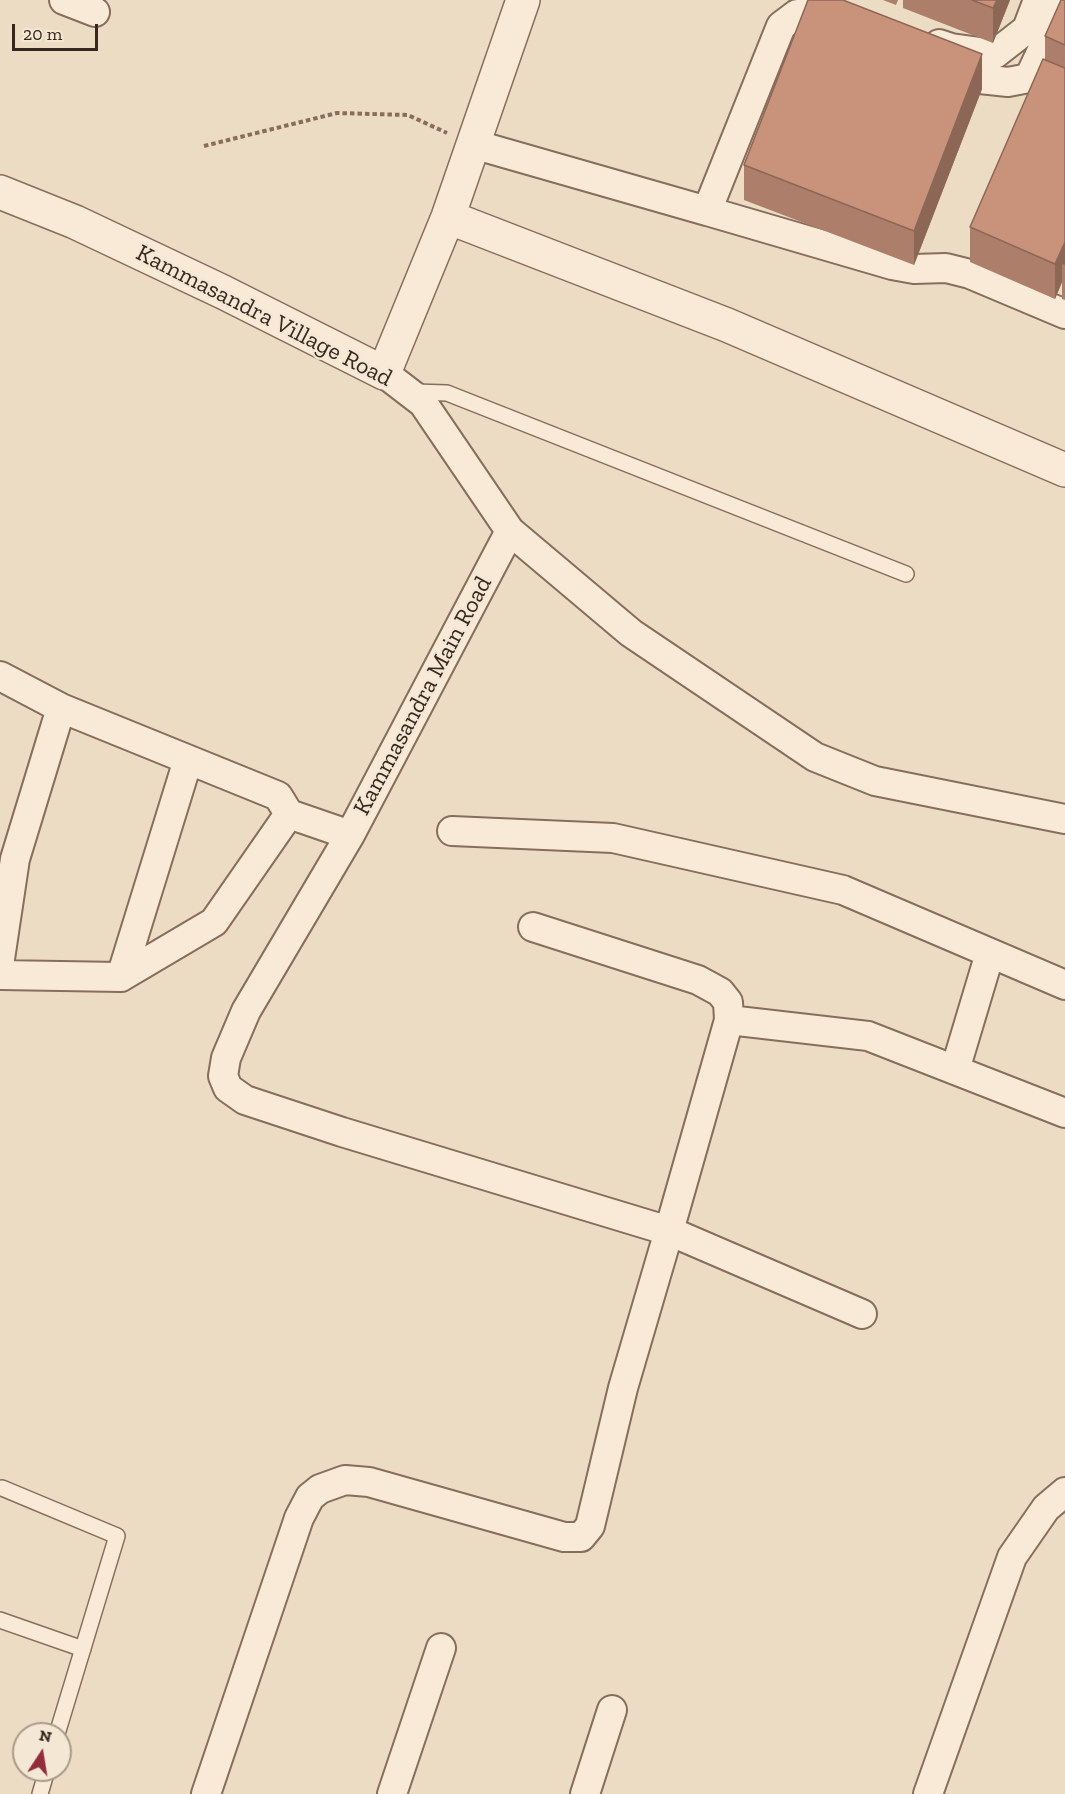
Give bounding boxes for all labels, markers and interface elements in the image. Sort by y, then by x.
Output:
scale bar [15,12,100,50]
text: 20 m [23,23,62,45]
street label: Kammasandra Village Road [131,239,397,393]
street label: Kammasandra Main Road [348,572,498,820]
north arrow [12,1722,72,1782]
text: N [37,1725,53,1746]

